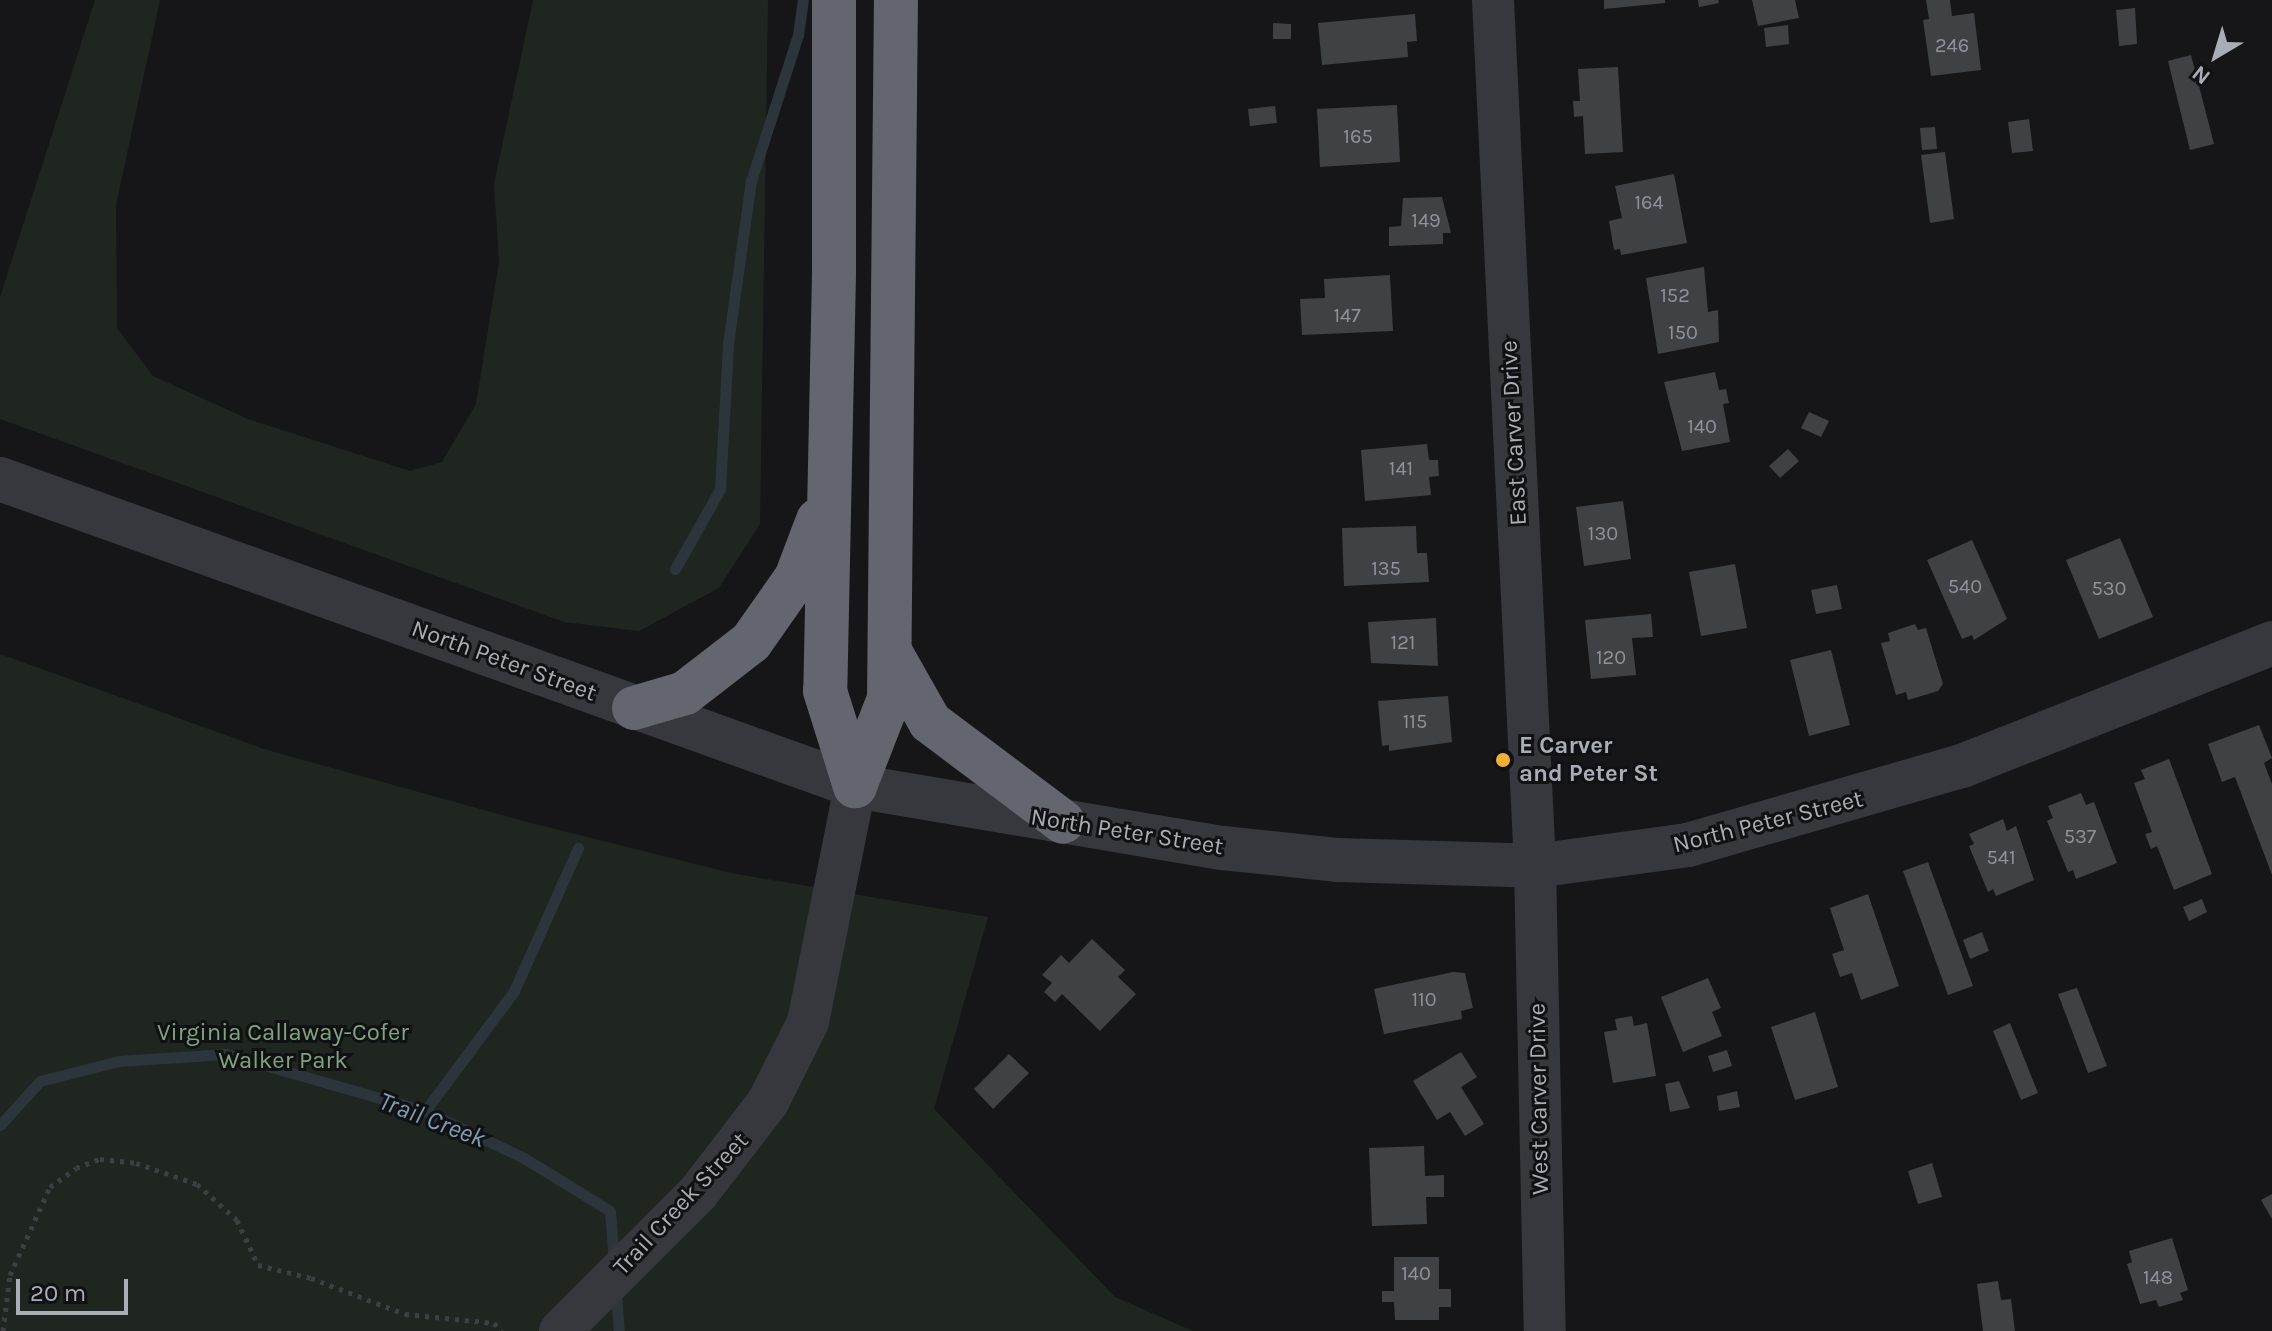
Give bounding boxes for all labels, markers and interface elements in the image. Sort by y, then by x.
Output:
north arrow [2176,16,2256,96]
house number: 246 [1935,33,1969,57]
text: N [2187,60,2215,90]
house number: 165 [1343,124,1373,148]
house number: 164 [1634,190,1664,214]
house number: 149 [1411,208,1441,232]
house number: 152 [1660,283,1690,307]
house number: 147 [1333,303,1361,327]
house number: 150 [1668,320,1698,344]
street label: East Carver Drive [1495,340,1533,526]
house number: 140 [1687,414,1717,438]
house number: 141 [1389,456,1413,480]
house number: 130 [1588,521,1618,545]
house number: 135 [1371,556,1401,580]
house number: 540 [1948,574,1982,598]
house number: 530 [2092,576,2126,600]
street label: North Peter Street [408,614,600,708]
house number: 121 [1391,630,1415,654]
house number: 120 [1596,645,1626,669]
house number: 115 [1403,709,1427,733]
place label: E Carver and Peter St [1519,732,1658,788]
marker: E Carver and Peter St [1494,751,1512,769]
street label: North Peter Street [1670,784,1866,860]
street label: North Peter Street [1029,803,1225,861]
house number: 537 [2064,824,2096,848]
house number: 541 [1986,845,2016,869]
house number: 110 [1411,987,1437,1011]
street label: West Carver Drive [1523,1003,1555,1195]
park label: Virginia Callaway-Cofer Walker Park [157,1019,409,1075]
water label: Trail Creek [374,1085,490,1155]
street label: Trail Creek Street [607,1127,755,1281]
house number: 140 [1401,1261,1431,1285]
scale bar [20,1263,132,1313]
house number: 148 [2143,1265,2173,1289]
text: 20 m [30,1279,86,1307]

